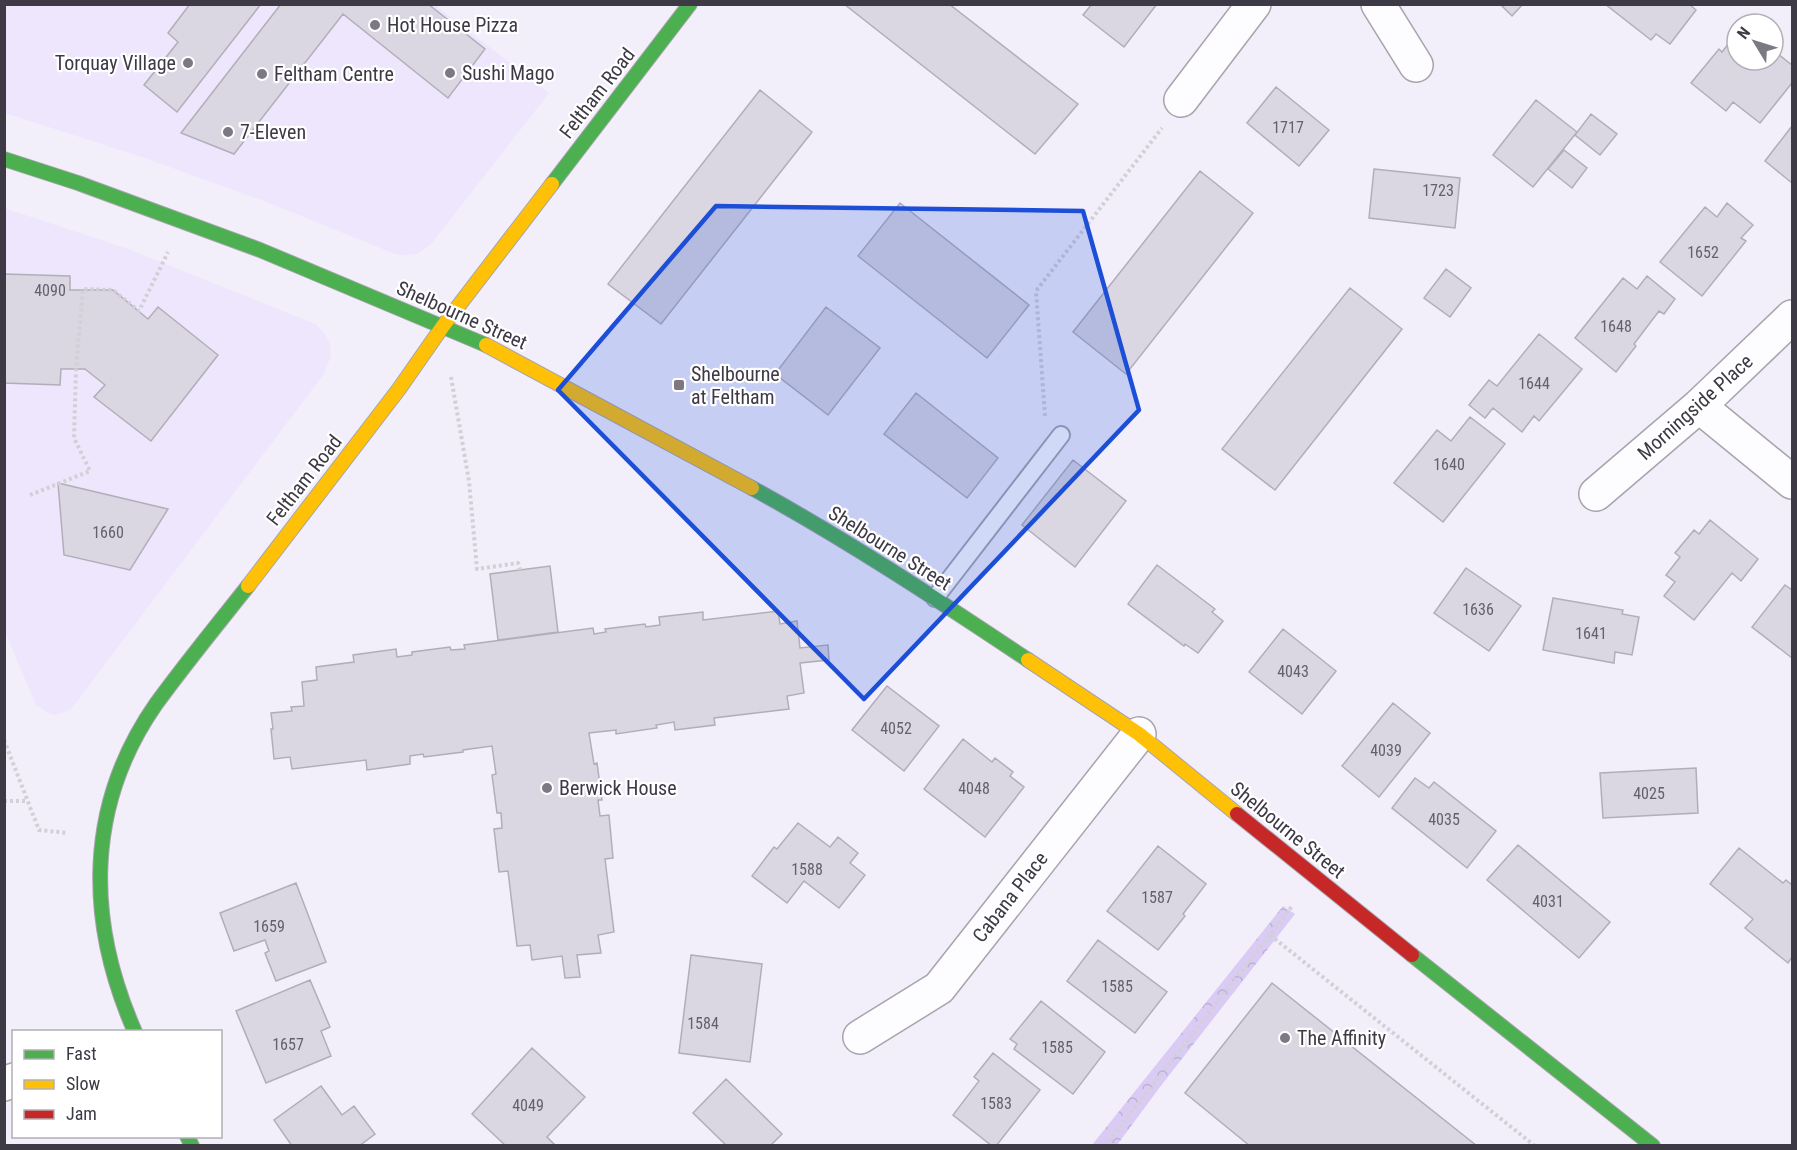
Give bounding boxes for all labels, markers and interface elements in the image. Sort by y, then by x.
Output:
north arrow [1725,12,1785,72]
place label: Hot House Pizza [387,13,518,37]
marker: Hot House Pizza [368,18,382,32]
text: N [1733,23,1754,43]
street label: Feltham Road [554,43,640,143]
place label: Torquay Village [55,51,176,75]
marker: Torquay Village [181,56,195,70]
place label: Sushi Mago [462,61,555,85]
place label: Feltham Centre [274,62,394,86]
marker: Sushi Mago [443,66,457,80]
marker: Feltham Centre [255,67,269,81]
house number: 1717 [1272,118,1304,137]
place label: 7-Eleven [240,120,306,144]
marker: 7-Eleven [221,125,235,139]
house number: 1723 [1422,181,1454,200]
house number: 1652 [1687,243,1719,262]
street label: Shelbourne Street [393,276,531,355]
house number: 4090 [34,281,66,300]
house number: 1648 [1600,317,1632,336]
street label: Morningside Place [1633,349,1757,465]
place label: Shelbourne at Feltham [691,362,780,409]
house number: 1644 [1518,374,1550,393]
marker: Shelbourne at Feltham [672,378,686,392]
street label: Feltham Road [261,430,347,530]
house number: 1640 [1433,455,1465,474]
street label: Shelbourne Street [824,501,956,595]
house number: 1660 [92,523,124,542]
house number: 1636 [1462,600,1494,619]
house number: 1641 [1575,624,1607,643]
house number: 4043 [1277,662,1309,681]
house number: 4052 [880,719,912,738]
house number: 4039 [1370,741,1402,760]
place label: Berwick House [559,776,677,800]
street label: Shelbourne Street [1226,777,1350,883]
house number: 4048 [958,779,990,798]
marker: Berwick House [540,781,554,795]
house number: 4025 [1633,784,1665,803]
house number: 4035 [1428,810,1460,829]
street label: Cabana Place [967,847,1053,947]
house number: 1588 [791,860,823,879]
house number: 1587 [1141,888,1173,907]
house number: 4031 [1532,892,1564,911]
house number: 1659 [253,917,285,936]
house number: 1585 [1101,977,1133,996]
house number: 1584 [687,1014,719,1033]
place label: The Affinity [1297,1026,1386,1050]
legend [12,1030,222,1138]
marker: The Affinity [1278,1031,1292,1045]
house number: 1657 [272,1035,304,1054]
house number: 1585 [1041,1038,1073,1057]
text: Fast [66,1043,97,1064]
text: Slow [66,1073,101,1094]
house number: 1583 [980,1094,1012,1113]
house number: 4049 [512,1096,544,1115]
text: Jam [66,1103,97,1124]

